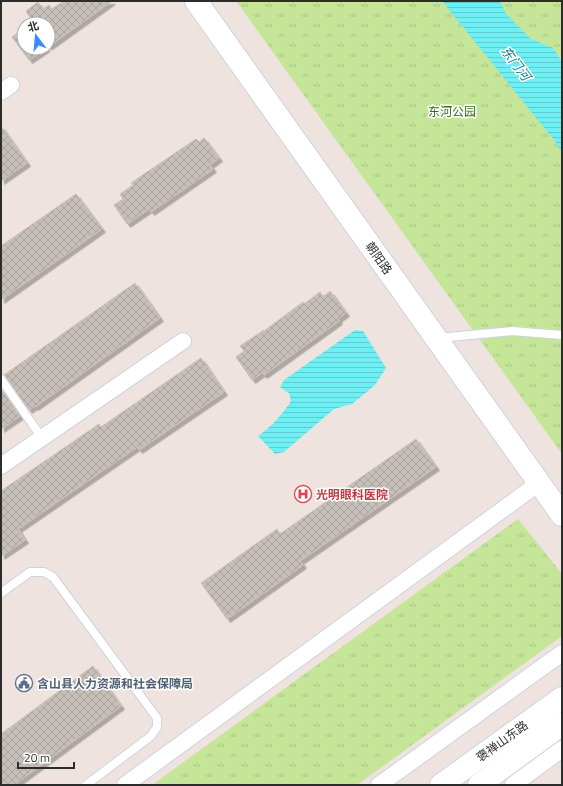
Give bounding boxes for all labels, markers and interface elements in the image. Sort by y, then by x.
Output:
north arrow [16,16,56,56]
text: 北 [26,17,41,36]
water label: 东门河 [496,41,538,87]
park label: 东河公园 [428,102,476,121]
street label: 朝阳路 [361,238,397,278]
hospital icon: 光明眼科医院 [293,484,313,504]
place label: 光明眼科医院 [316,485,388,504]
public building icon: 含山县人力资源和社会保障局 [14,673,34,693]
place label: 含山县人力资源和社会保障局 [37,674,193,693]
street label: 褒禅山东路 [472,716,532,766]
scale bar [18,744,74,770]
text: 20 m [24,748,50,767]

